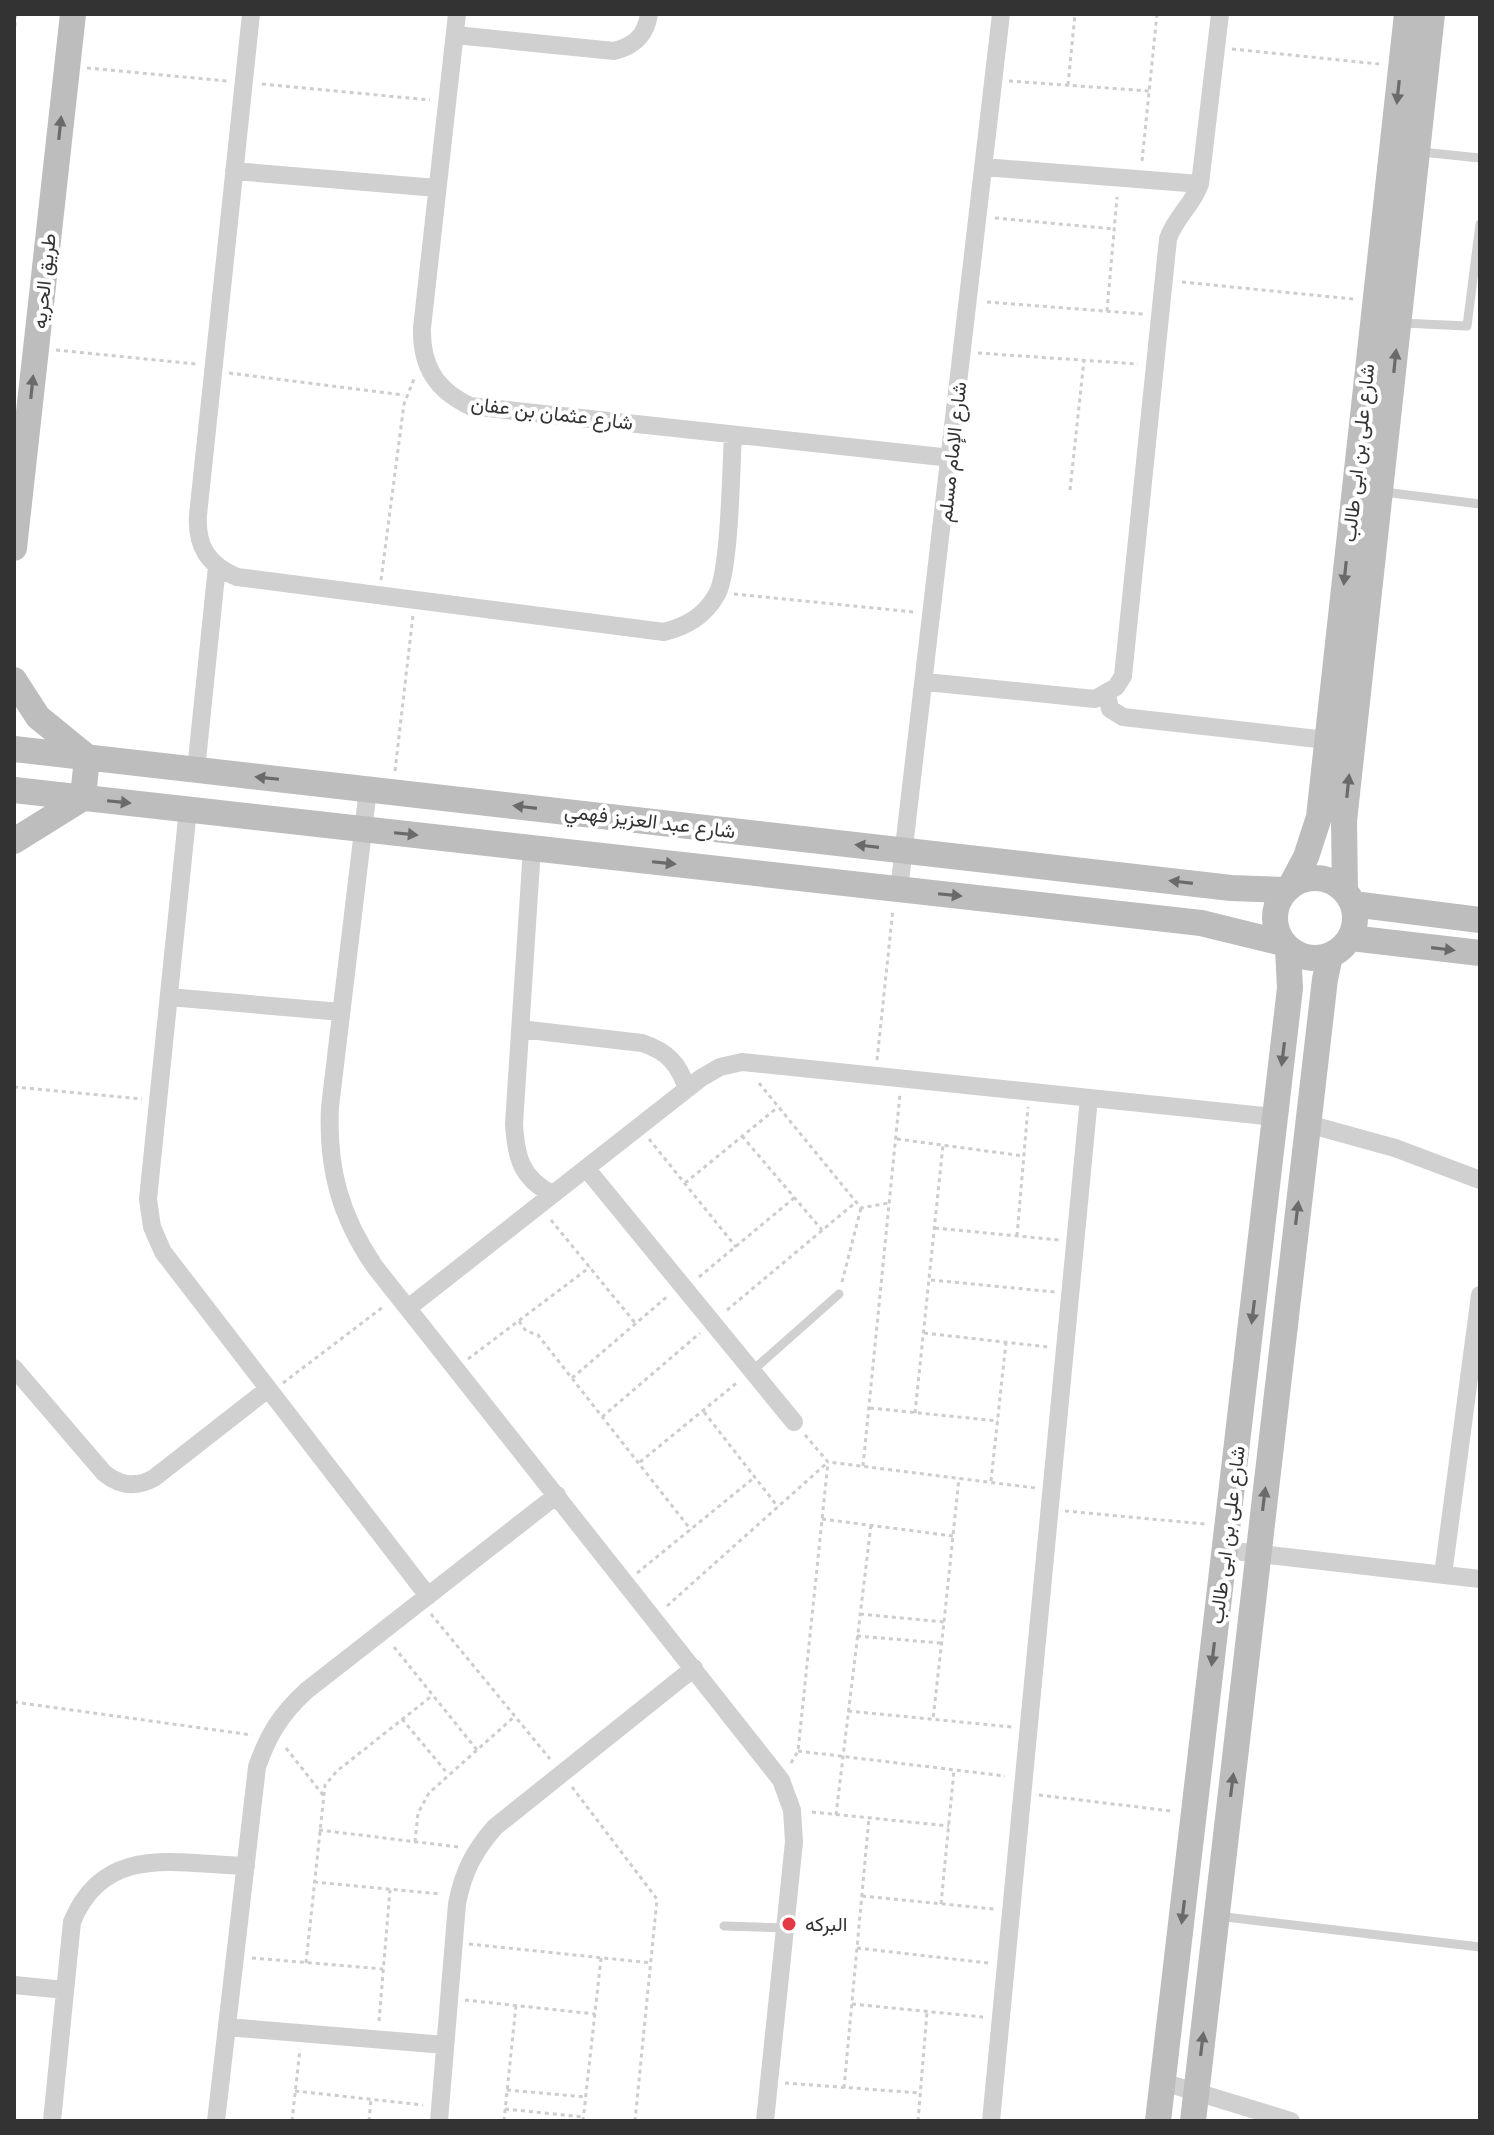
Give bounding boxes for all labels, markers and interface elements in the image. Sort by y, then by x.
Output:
one-way arrow [1392,79,1405,104]
one-way arrow [54,115,67,140]
street label: طريق الحريه [26,232,62,330]
one-way arrow [1388,348,1401,373]
street label: شارع على بن ابى طالب [1336,363,1381,544]
one-way arrow [25,374,38,399]
street label: شارع الإمام مسلم [932,381,973,524]
street label: شارع عثمان بن عفان [469,390,635,437]
one-way arrow [1339,561,1352,586]
one-way arrow [254,771,279,784]
one-way arrow [1342,773,1355,798]
one-way arrow [107,795,132,808]
street label: شارع عبد العزيز فهمي [563,798,737,848]
one-way arrow [512,800,537,813]
one-way arrow [393,827,418,840]
one-way arrow [854,840,879,853]
one-way arrow [652,856,677,869]
one-way arrow [1168,876,1193,889]
one-way arrow [938,889,963,902]
one-way arrow [1431,942,1456,955]
one-way arrow [1276,1042,1289,1067]
one-way arrow [1291,1200,1304,1225]
one-way arrow [1246,1300,1259,1325]
street label: شارع على بن ابى طالب [1203,1444,1252,1626]
one-way arrow [1258,1486,1271,1511]
one-way arrow [1206,1642,1219,1667]
one-way arrow [1225,1772,1238,1797]
one-way arrow [1176,1900,1189,1925]
place label: البركه [805,1911,847,1937]
marker: البركه [780,1915,798,1933]
one-way arrow [1195,2031,1208,2056]

